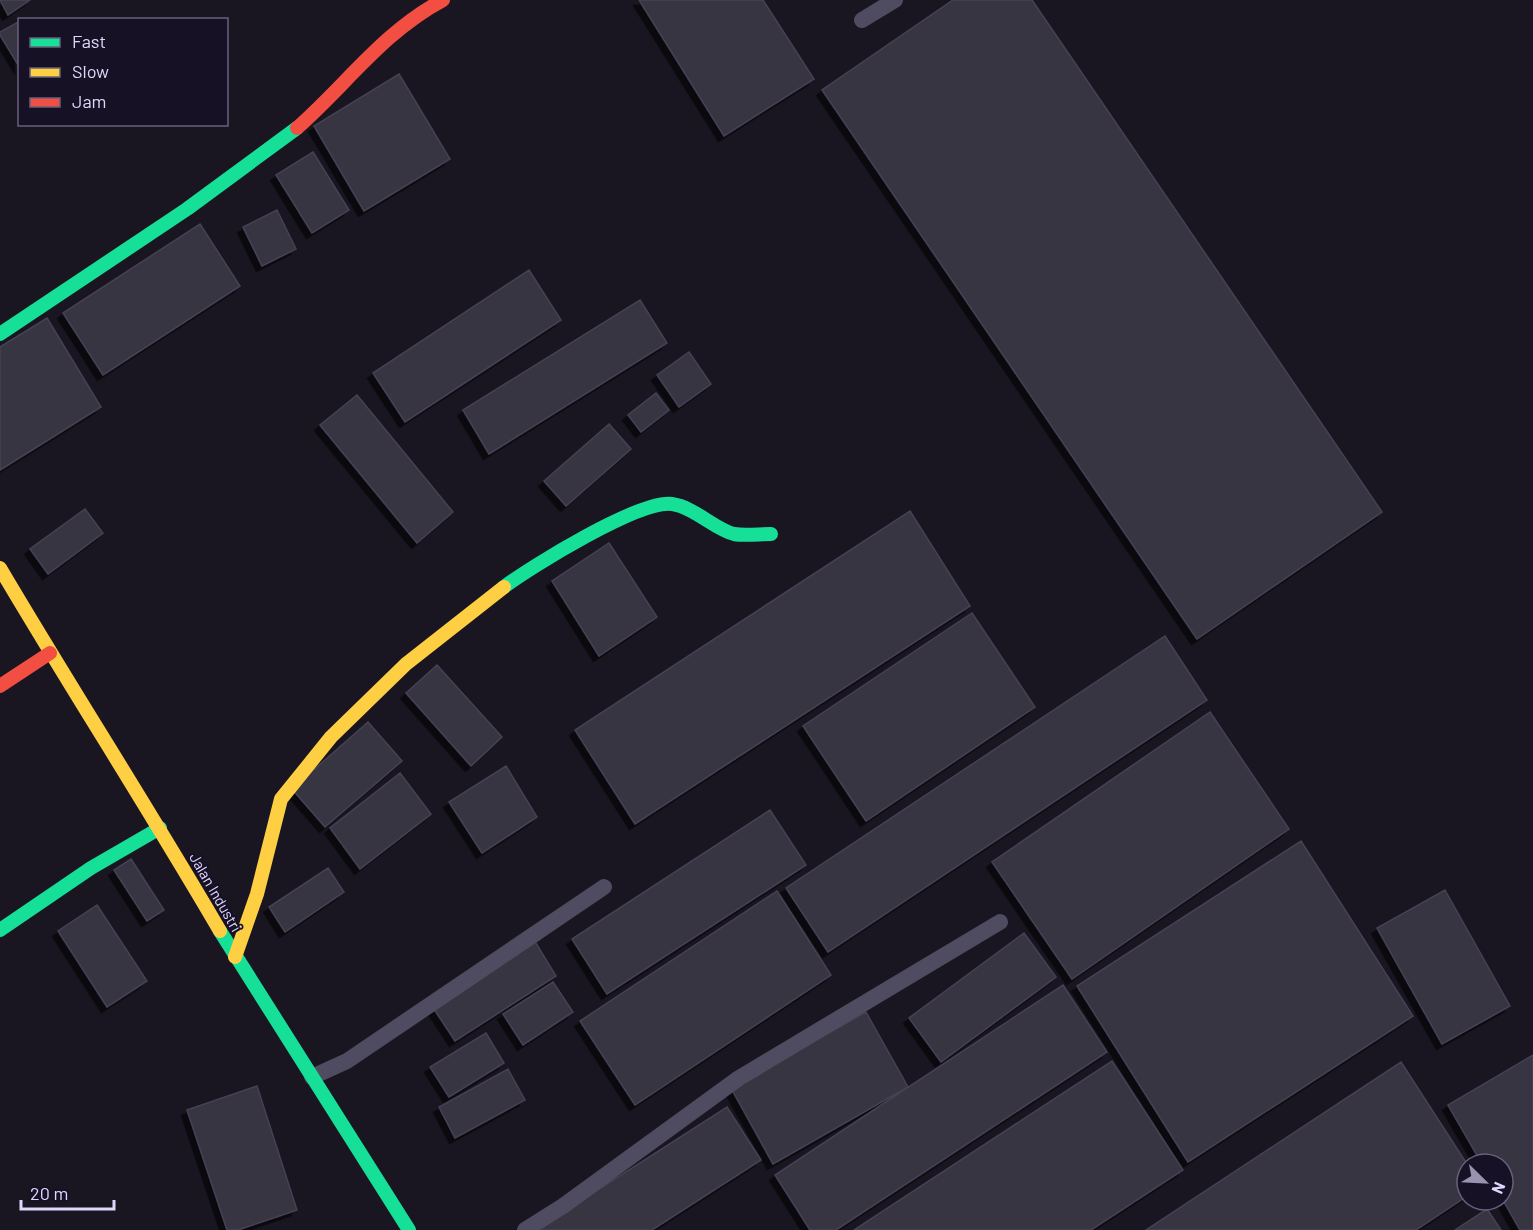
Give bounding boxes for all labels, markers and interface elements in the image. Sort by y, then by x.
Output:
legend [18,18,228,126]
text: Fast [72,30,106,52]
text: Slow [72,60,109,82]
text: Jam [72,90,106,112]
street label: Jalan Industri [186,849,246,935]
north arrow [1455,1152,1515,1212]
scale bar [21,1173,114,1211]
text: N [1488,1180,1510,1197]
text: 20 m [30,1182,68,1204]

